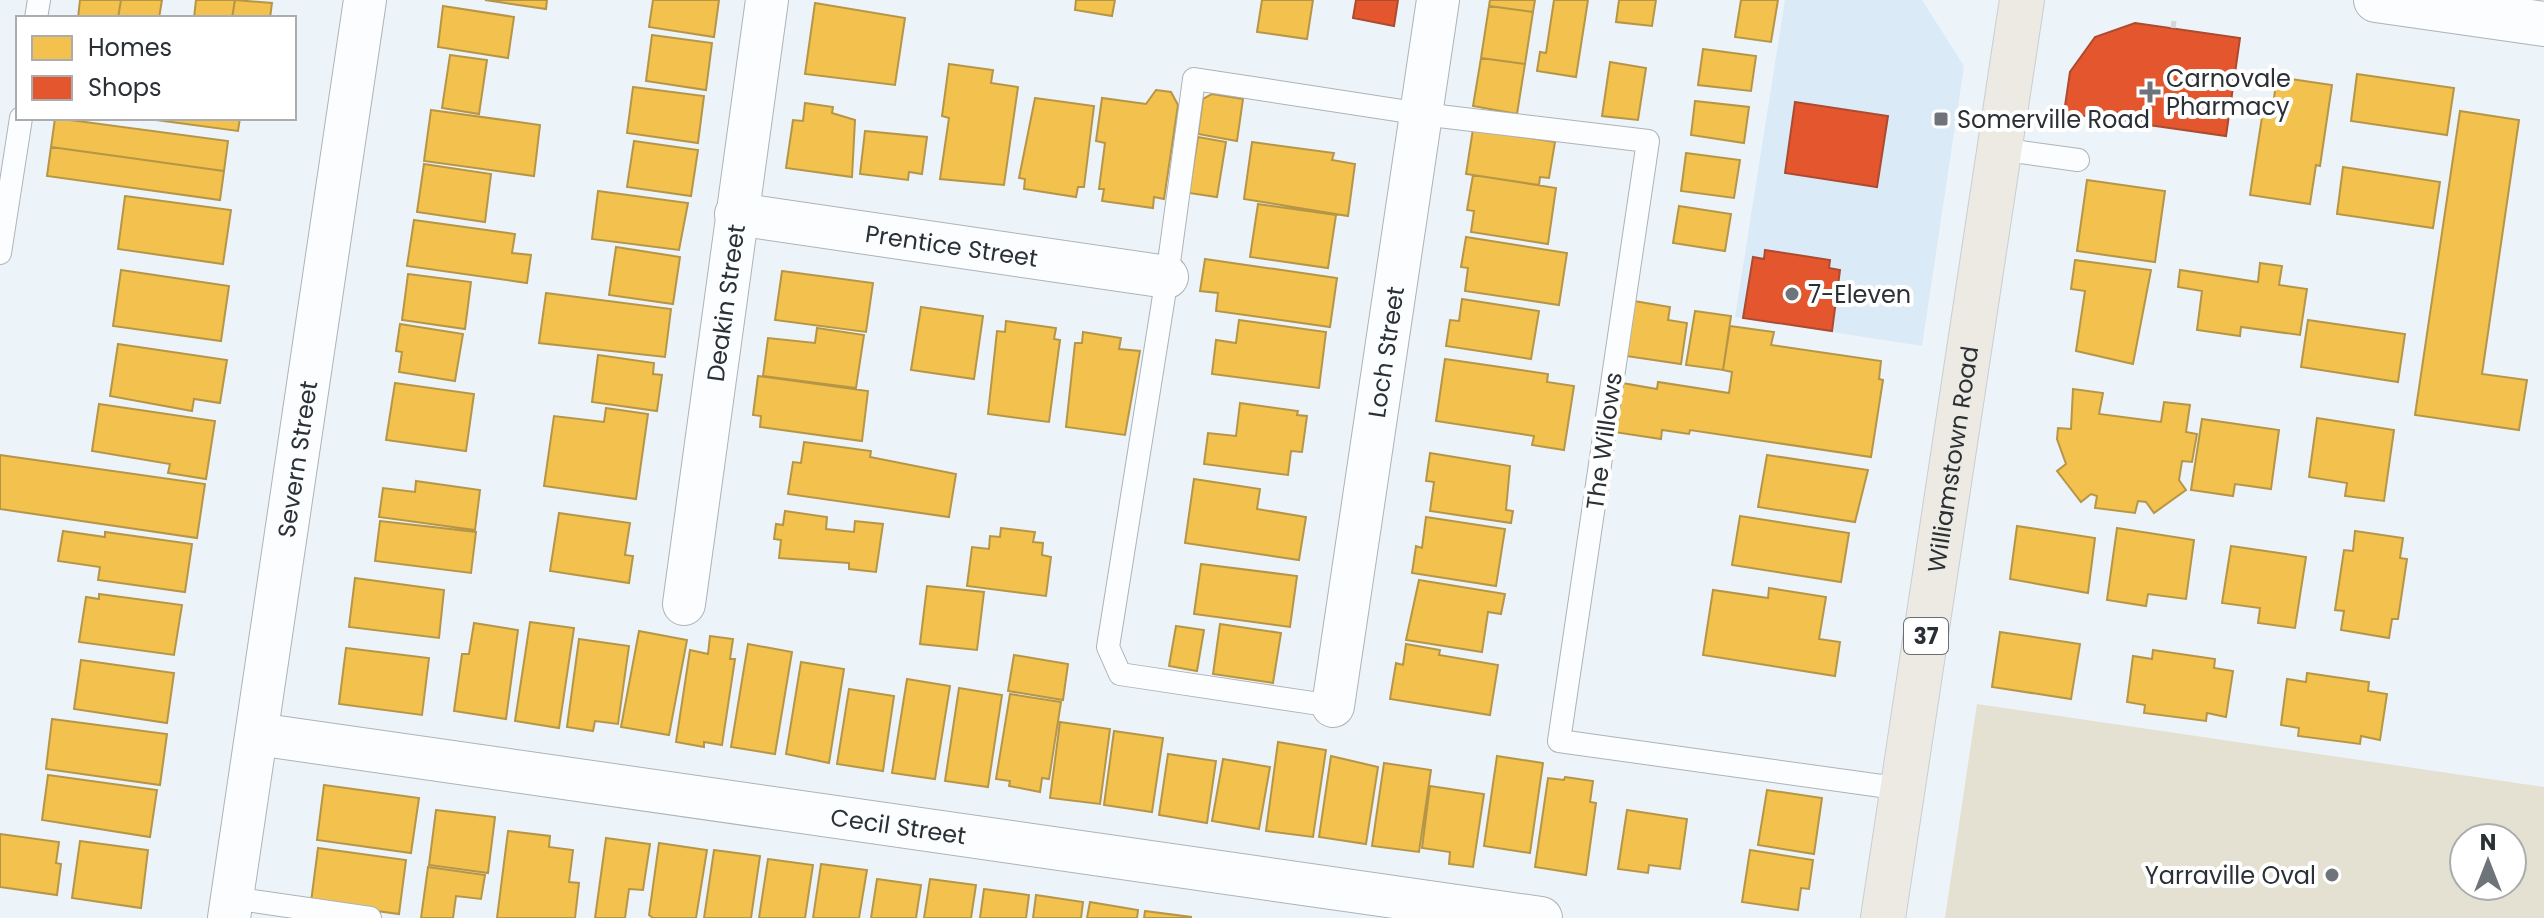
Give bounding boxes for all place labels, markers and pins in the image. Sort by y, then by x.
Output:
place label: Carnovale Pharmacy [2166,62,2291,123]
marker: Carnovale Pharmacy [2141,83,2159,101]
place label: Somerville Road [1957,103,2150,136]
marker: Somerville Road [1932,110,1950,128]
place label: 7-Eleven [1808,278,1911,311]
marker: 7-Eleven [1783,285,1801,303]
place label: Yarraville Oval [2145,859,2316,892]
marker: Yarraville Oval [2323,866,2341,884]

